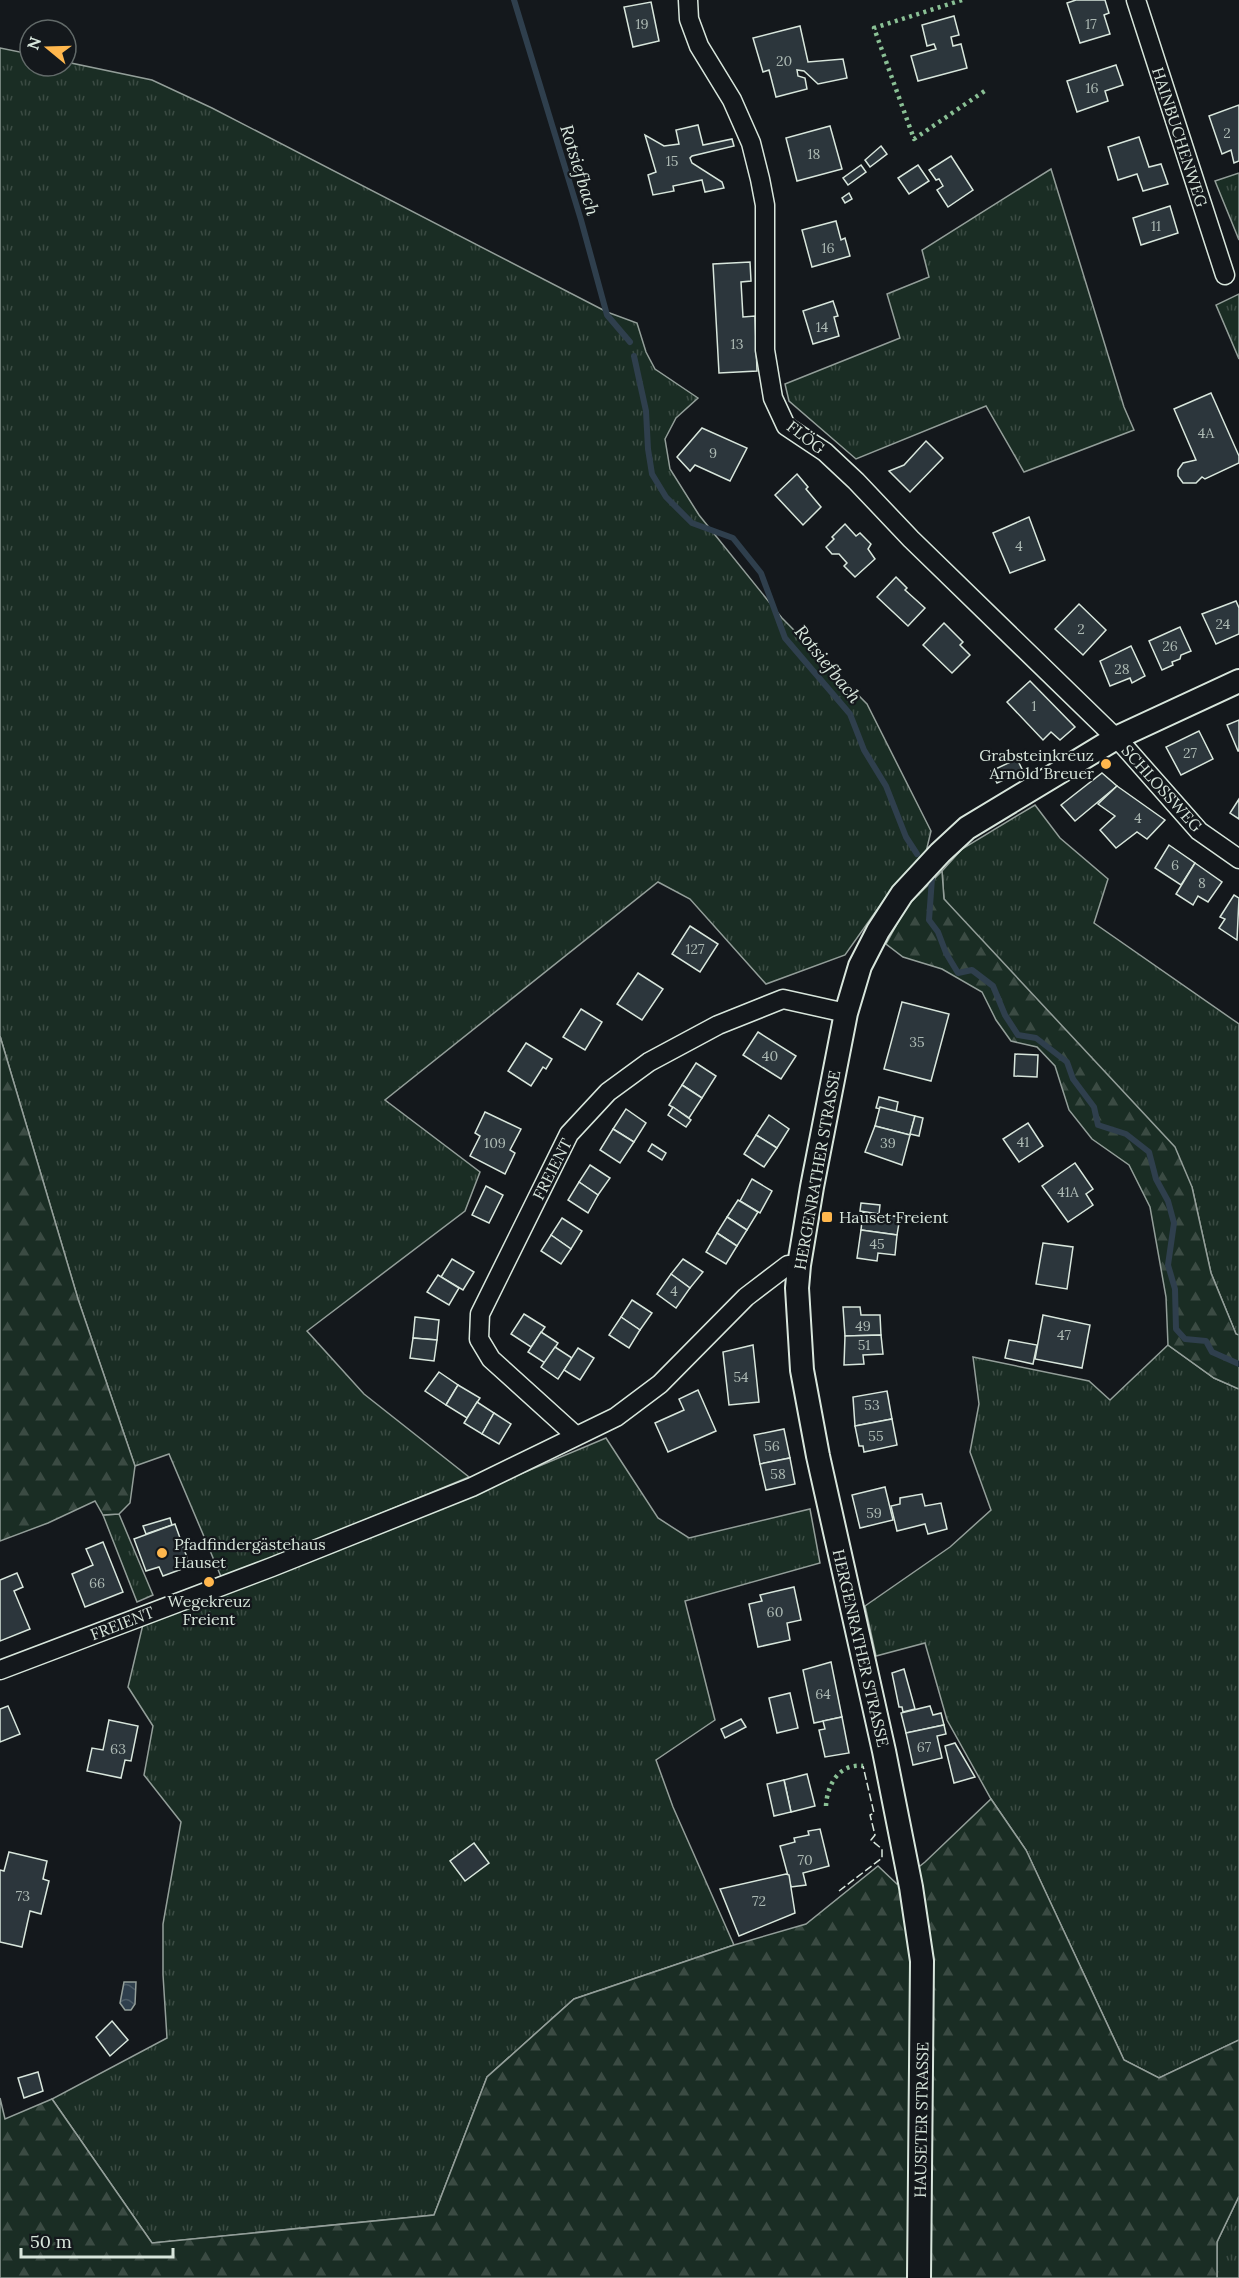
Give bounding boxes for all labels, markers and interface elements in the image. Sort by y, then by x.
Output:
house number: 19 [635,15,649,33]
house number: 17 [1085,15,1097,33]
north arrow [18,18,78,78]
text: N [22,34,45,52]
house number: 20 [776,52,792,70]
street label: HAINBUCHENWEG [1148,65,1212,209]
house number: 16 [1085,79,1099,97]
water label: Rotsiefbach [555,122,605,219]
house number: 2 [1223,124,1231,142]
house number: 18 [808,145,821,163]
house number: 15 [666,152,678,170]
house number: 11 [1151,217,1161,235]
house number: 16 [821,239,835,257]
house number: 14 [816,318,829,336]
house number: 13 [731,335,744,353]
street label: FLÖG [783,416,829,458]
house number: 4A [1198,424,1214,442]
house number: 9 [709,444,717,462]
house number: 4 [1015,537,1023,555]
house number: 24 [1216,615,1231,633]
water label: Rotsiefbach [790,620,867,708]
house number: 2 [1077,620,1085,638]
house number: 26 [1162,637,1178,655]
house number: 28 [1114,660,1130,678]
house number: 1 [1031,697,1037,715]
street label: SCHLOSSWEG [1118,740,1206,836]
house number: 27 [1183,744,1198,762]
place label: Grabsteinkreuz Arnold Breuer [979,745,1094,783]
marker: Grabsteinkreuz Arnold Breuer [1099,757,1113,771]
house number: 4 [1134,809,1142,827]
house number: 6 [1171,856,1179,874]
house number: 8 [1198,874,1206,892]
house number: 127 [685,940,705,958]
house number: 35 [909,1033,925,1051]
house number: 40 [762,1047,778,1065]
street label: HERGENRATHER STRASSE [790,1069,844,1271]
house number: 41 [1017,1133,1029,1151]
house number: 109 [484,1134,506,1152]
house number: 39 [880,1134,896,1152]
street label: FREIENT [528,1135,576,1203]
house number: 41A [1057,1183,1079,1201]
place label: Hauset Freient [839,1207,949,1227]
marker: Hauset Freient [820,1210,834,1224]
house number: 45 [869,1235,885,1253]
house number: 4 [670,1282,678,1300]
house number: 49 [855,1317,871,1335]
house number: 47 [1057,1326,1072,1344]
house number: 51 [858,1336,870,1354]
house number: 54 [733,1368,749,1386]
house number: 53 [864,1396,880,1414]
house number: 55 [868,1427,884,1445]
house number: 56 [764,1437,780,1455]
house number: 58 [770,1465,786,1483]
house number: 59 [866,1504,882,1522]
place label: Pfadfindergästehaus Hauset [174,1534,326,1572]
marker: Pfadfindergästehaus Hauset [155,1546,169,1560]
street label: HERGENRATHER STRASSE [828,1547,894,1749]
house number: 66 [89,1574,105,1592]
marker: Wegekreuz Freient [202,1575,216,1589]
place label: Wegekreuz Freient [167,1591,251,1629]
street label: FREIENT [87,1602,157,1644]
house number: 60 [767,1603,783,1621]
house number: 64 [815,1685,831,1703]
house number: 67 [917,1738,932,1756]
house number: 63 [110,1740,126,1758]
house number: 70 [797,1851,813,1869]
house number: 73 [16,1887,30,1905]
house number: 72 [752,1892,766,1910]
street label: HAUSETER STRASSE [910,2042,932,2198]
scale bar [21,2221,172,2259]
text: 50 m [30,2230,72,2253]

